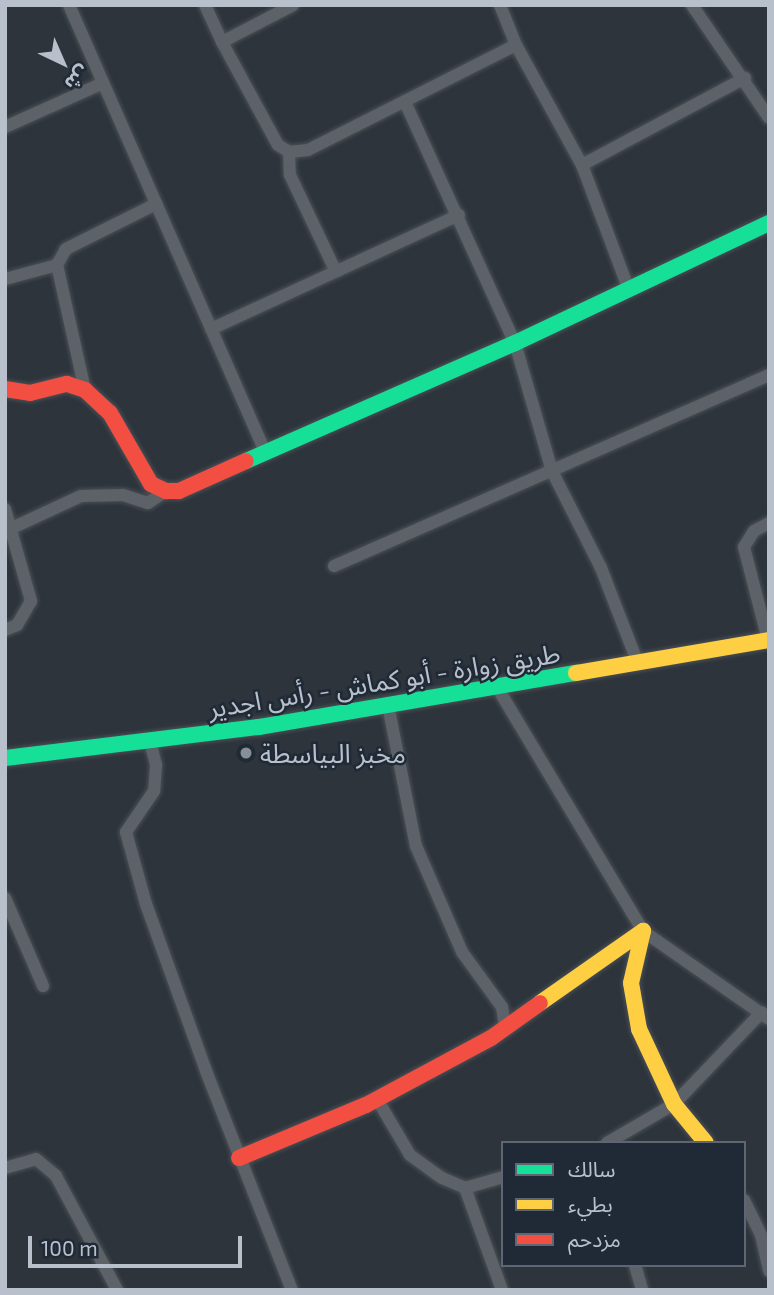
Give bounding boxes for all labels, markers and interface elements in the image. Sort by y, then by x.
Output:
north arrow [28,28,98,98]
text: ش [61,61,95,96]
street label: طريق زوارة - أبو كماش - رأس اجدير [206,637,562,723]
place label: مخبز البياسطة [260,737,406,769]
marker: مخبز البياسطة [238,745,254,761]
legend [501,1141,746,1267]
text: سالك [568,1156,615,1181]
text: بطيء [568,1191,613,1216]
scale bar [32,1222,245,1266]
text: مزدحم [568,1226,621,1251]
text: 100 m [41,1235,98,1260]

